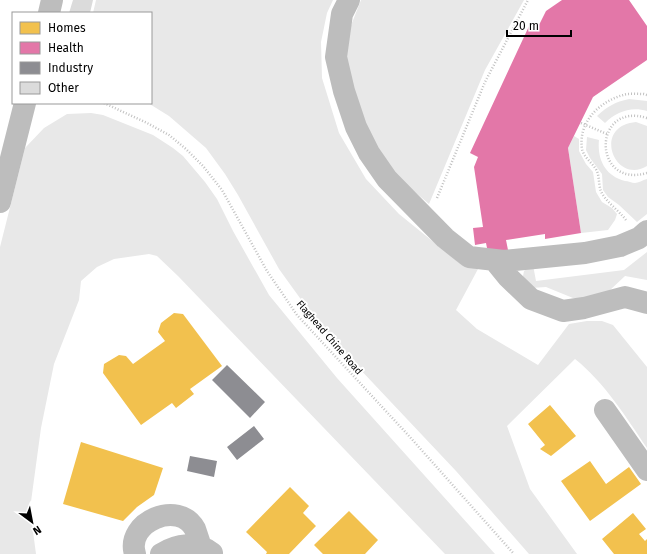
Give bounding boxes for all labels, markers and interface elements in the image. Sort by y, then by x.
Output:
legend [12,12,152,104]
scale bar [507,12,571,38]
text: 20 m [513,19,539,33]
text: Homes [48,21,86,35]
text: Health [48,41,84,55]
text: Industry [48,61,93,75]
text: Other [48,81,79,95]
street label: Flaghead Chine Road [294,298,365,377]
north arrow [12,502,52,542]
text: N [30,523,44,538]

